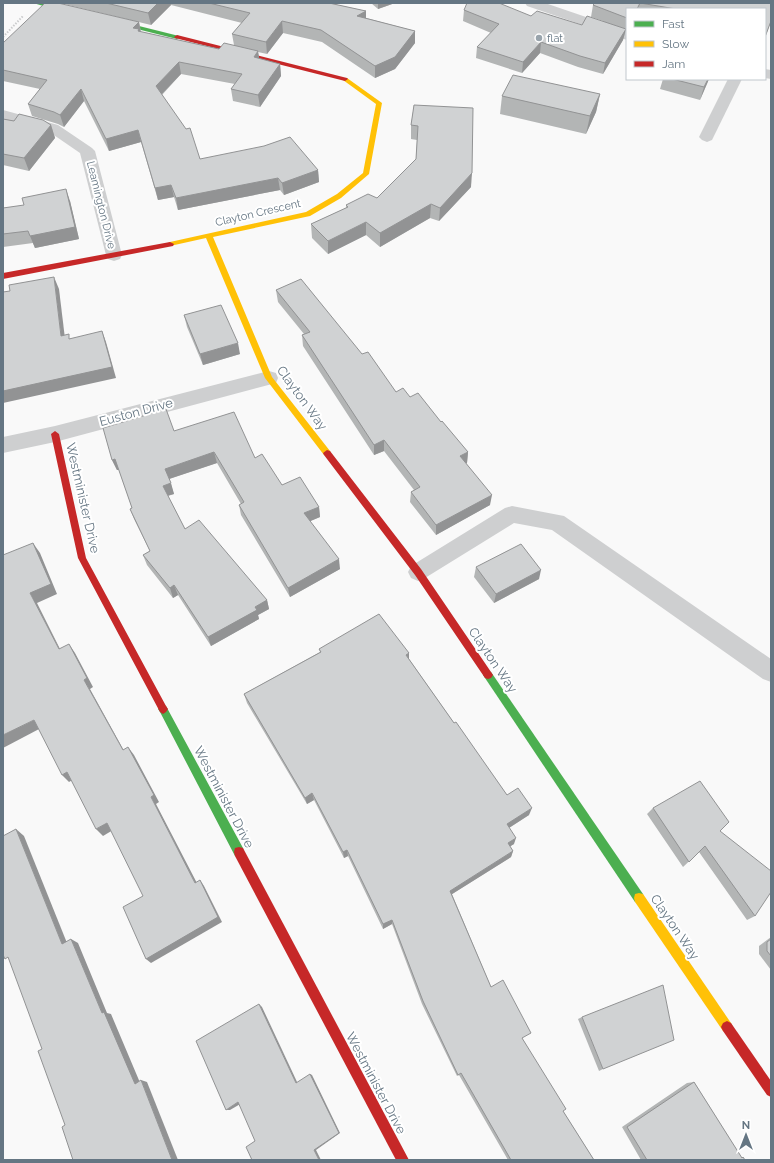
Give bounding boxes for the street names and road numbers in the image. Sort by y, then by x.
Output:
street label: Leamington Drive [84,160,118,251]
street label: Clayton Crescent [214,197,302,229]
street label: Clayton Way [274,363,330,433]
street label: Euston Drive [98,395,175,429]
street label: Westminister Drive [63,441,103,555]
street label: Clayton Way [466,624,520,696]
street label: Westminister Drive [191,744,257,851]
street label: Clayton Way [648,891,702,963]
street label: Westminister Drive [343,1030,409,1137]

